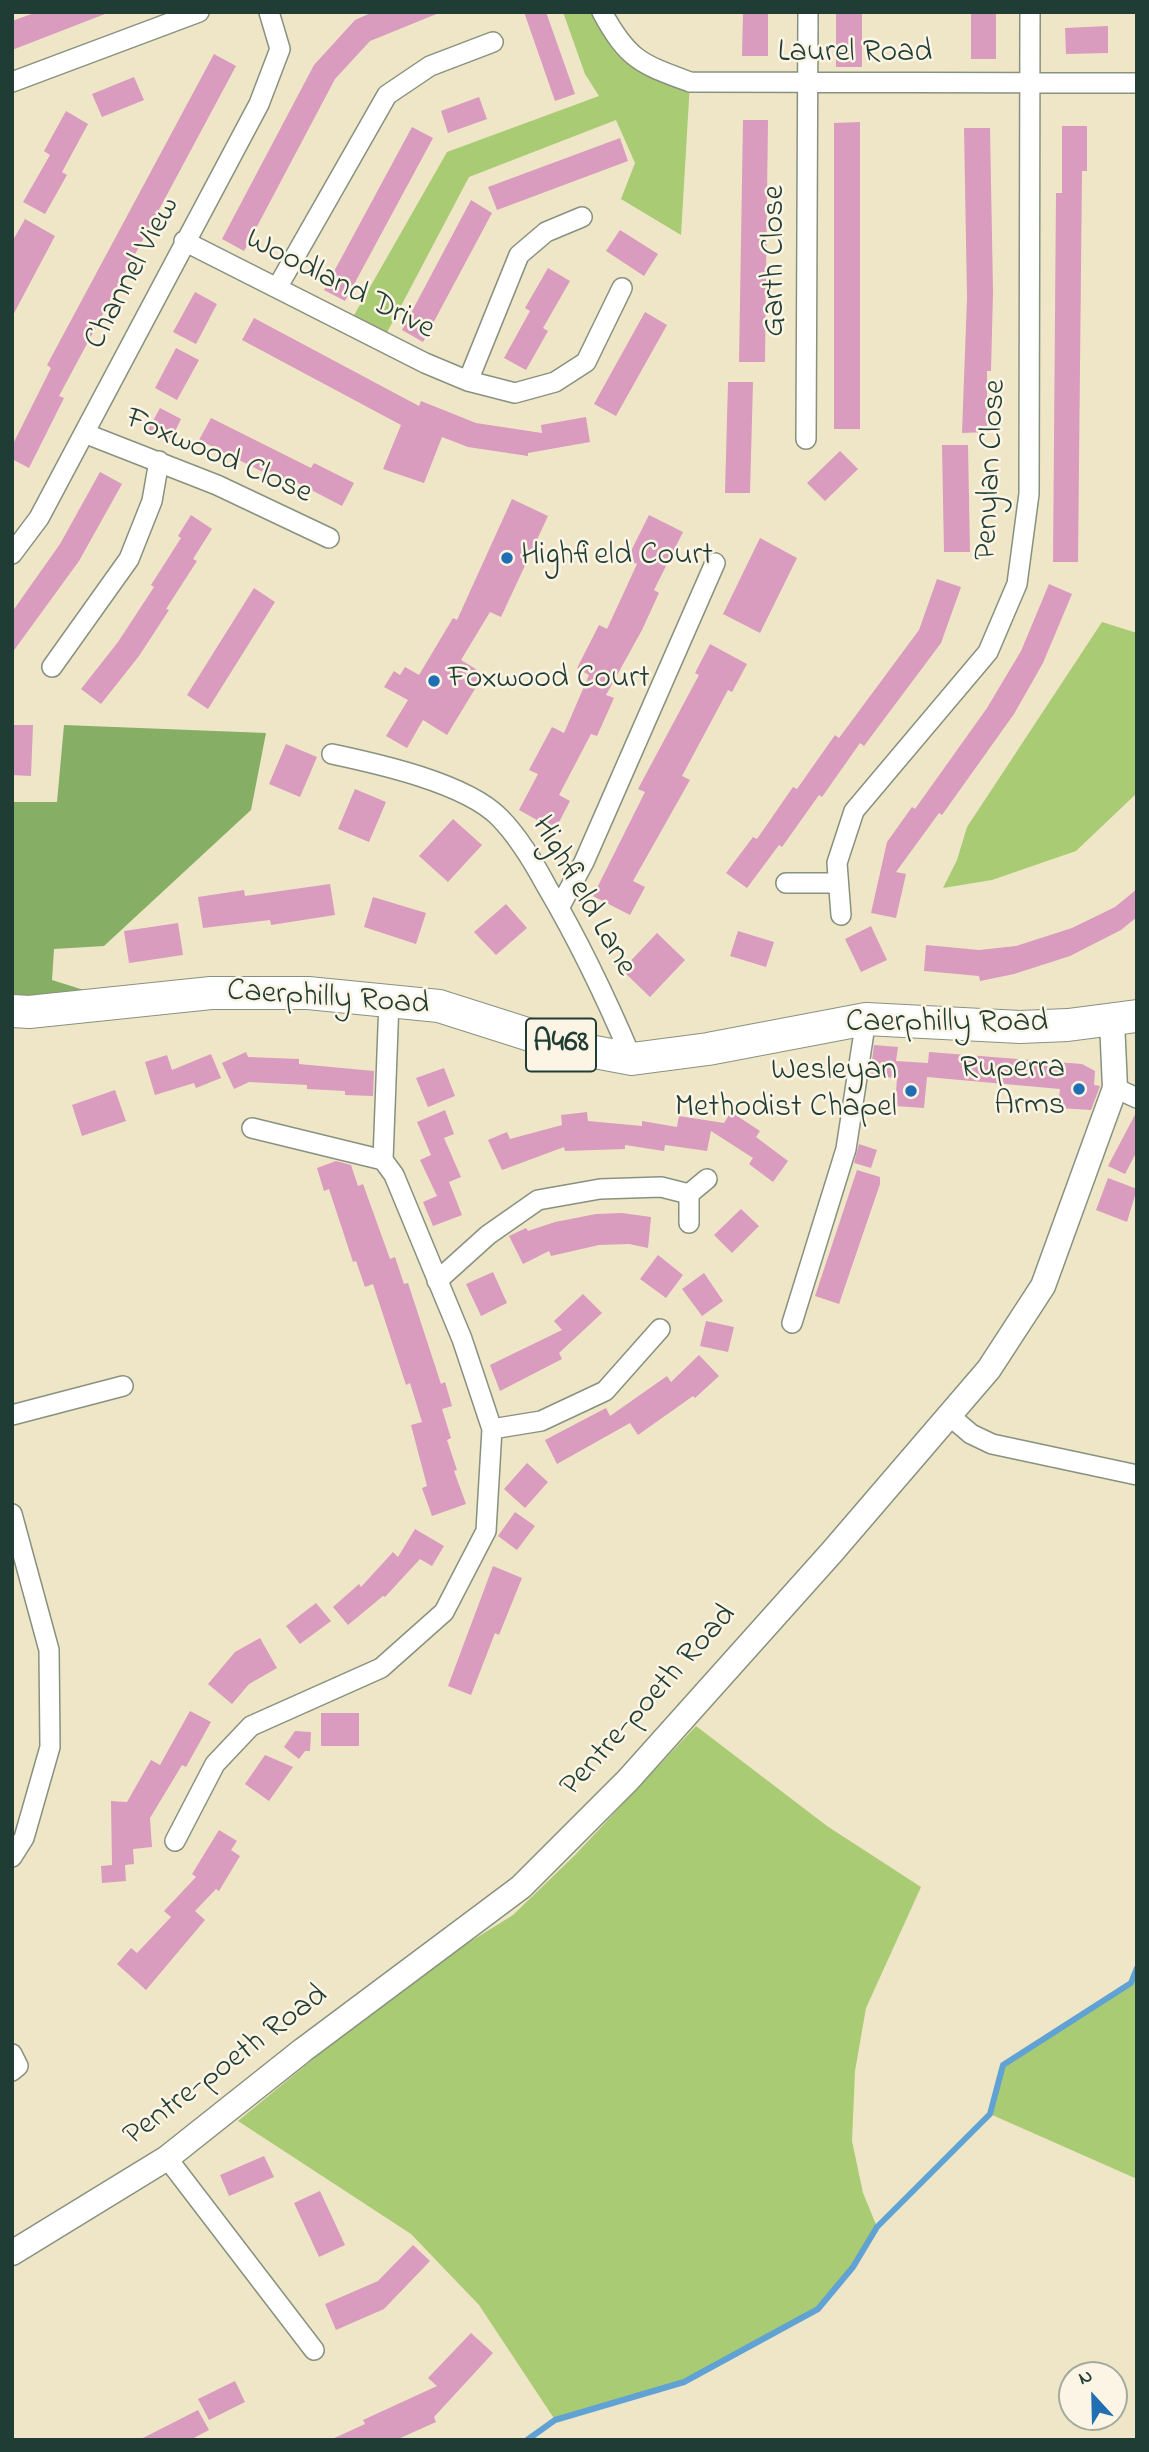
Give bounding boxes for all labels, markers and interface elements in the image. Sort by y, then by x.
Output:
street label: Laurel Road [778,36,932,74]
street label: Garth Close [758,185,796,337]
street label: Channel View [78,191,190,357]
street label: Woodland Drive [238,222,440,350]
street label: Penylan Close [969,379,1017,561]
street label: Foxwood Close [119,401,317,515]
place label: Highfield Court [521,539,713,577]
marker: Highfield Court [499,550,515,566]
place label: Foxwood Court [448,662,650,700]
marker: Foxwood Court [426,673,442,689]
street label: Highfield Lane [521,810,643,984]
street label: Caerphilly Road [226,974,430,1026]
street label: Caerphilly Road [846,1006,1048,1044]
road number: A468 [526,1018,596,1072]
place label: Ruperra Arms [960,1052,1065,1127]
place label: Wesleyan Methodist Chapel [675,1054,897,1129]
marker: Ruperra Arms [1071,1081,1087,1097]
marker: Wesleyan Methodist Chapel [903,1083,919,1099]
street label: Pentre-poeth Road [554,1598,746,1806]
street label: Pentre-poeth Road [117,1978,337,2156]
north arrow [1058,2361,1128,2431]
text: N [1075,2363,1097,2393]

